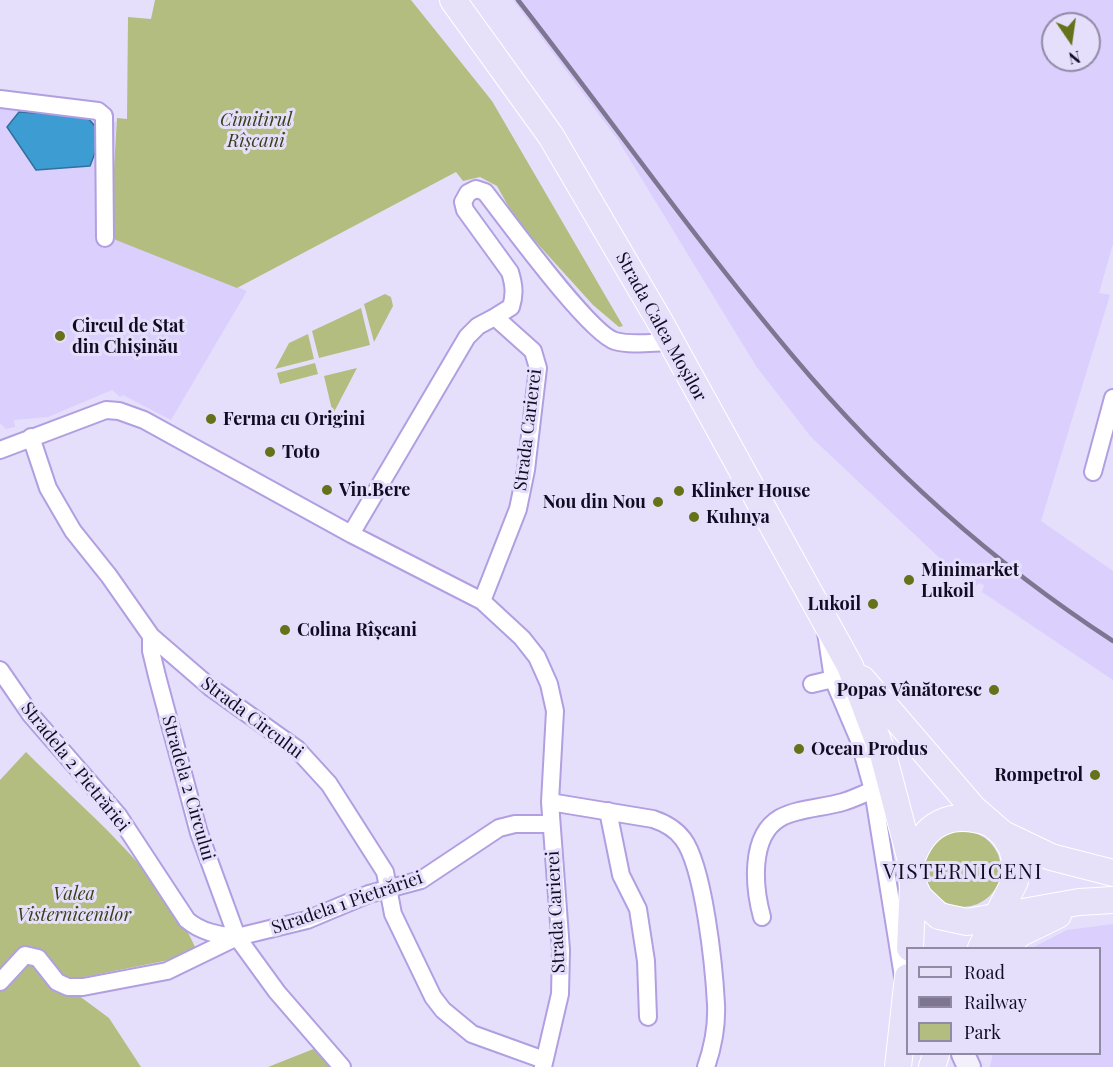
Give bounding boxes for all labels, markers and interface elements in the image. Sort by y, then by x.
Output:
north arrow [1041,12,1101,72]
text: N [1067,47,1083,70]
park label: Cimitirul Rîșcani [220,109,292,152]
street label: Strada Calea Moșilor [611,249,711,405]
place label: Circul de Stat din Chișinău [72,315,185,358]
marker: Circul de Stat din Chișinău [53,329,67,343]
street label: Strada Carierei [510,368,546,492]
place label: Ferma cu Origini [223,408,365,430]
marker: Ferma cu Origini [204,412,218,426]
place label: Toto [282,441,320,463]
marker: Toto [263,445,277,459]
place label: Vin.Bere [339,479,410,501]
place label: Klinker House [691,480,810,502]
marker: Vin.Bere [320,483,334,497]
marker: Klinker House [672,484,686,498]
place label: Nou din Nou [543,491,646,513]
marker: Nou din Nou [651,495,665,509]
place label: Kuhnya [706,506,770,528]
marker: Kuhnya [687,510,701,524]
place label: Minimarket Lukoil [921,559,1019,602]
marker: Minimarket Lukoil [902,573,916,587]
place label: Lukoil [808,593,861,615]
marker: Lukoil [866,597,880,611]
place label: Colina Rîșcani [297,619,417,641]
marker: Colina Rîșcani [278,623,292,637]
street label: Strada Circului [197,673,307,763]
place label: Popas Vânătoresc [837,679,982,701]
marker: Popas Vânătoresc [987,683,1001,697]
street label: Stradela 2 Pietrăriei [16,698,134,836]
street label: Stradela 2 Circului [157,713,219,863]
place label: Ocean Produs [811,738,928,760]
marker: Ocean Produs [792,742,806,756]
place label: Rompetrol [994,764,1083,786]
marker: Rompetrol [1088,768,1102,782]
street label: Strada Carierei [542,850,570,974]
district label: VISTERNICENI [883,859,1043,885]
street label: Stradela 1 Pietrăriei [269,867,425,939]
park label: Valea Visternicenilor [17,883,131,926]
legend [906,947,1101,1055]
text: Road [964,960,1005,984]
text: Railway [964,990,1027,1014]
text: Park [964,1020,1001,1044]

